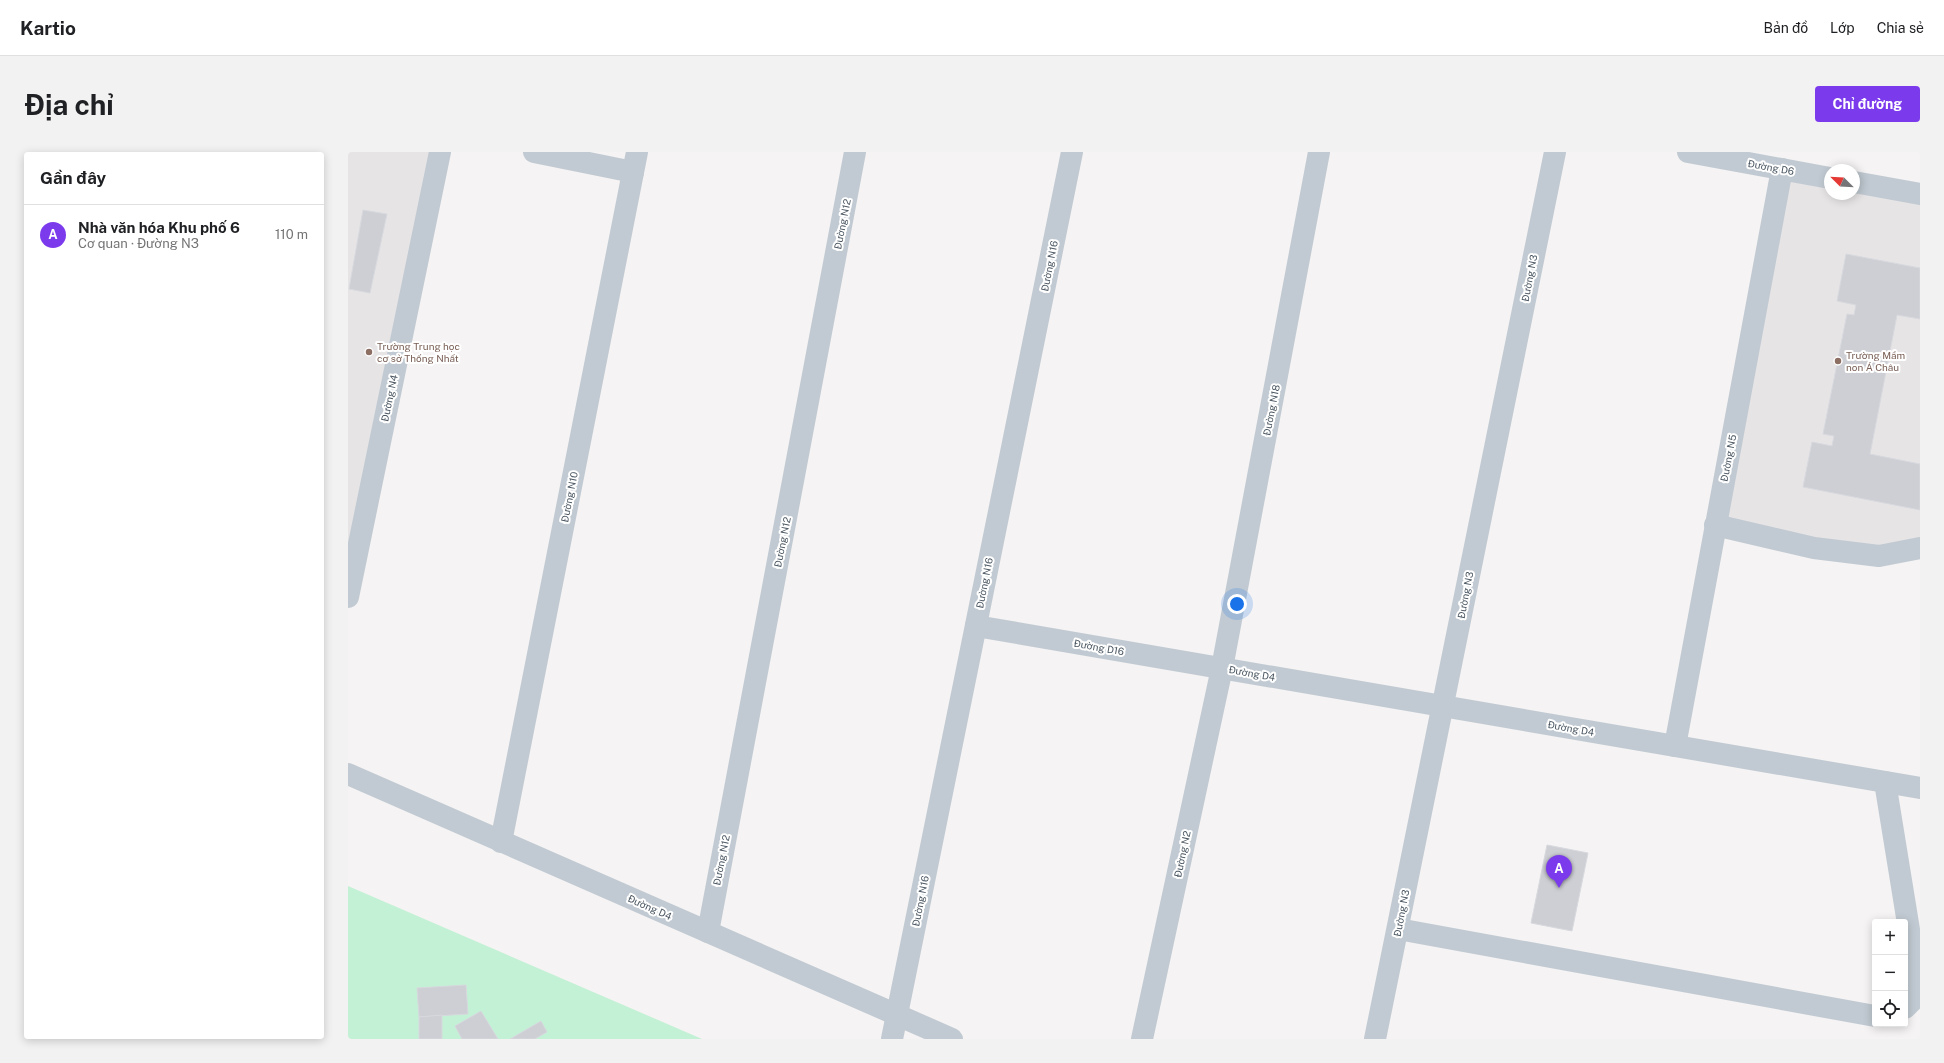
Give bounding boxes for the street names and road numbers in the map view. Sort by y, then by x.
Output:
street label: Đường D6 [1747,157,1795,177]
street label: Đường N12 [831,198,853,250]
street label: Đường N16 [1038,240,1060,292]
street label: Đường N3 [1519,253,1539,303]
street label: Đường N4 [378,373,400,423]
street label: Đường N18 [1260,383,1282,437]
street label: Đường N5 [1718,433,1738,483]
street label: Đường N10 [558,471,580,523]
street label: Đường N12 [771,516,793,568]
street label: Đường N16 [973,557,995,609]
street label: Đường N3 [1455,570,1475,620]
street label: Đường D16 [1073,637,1125,657]
street label: Đường D4 [1228,663,1276,683]
street label: Đường D4 [1547,718,1595,738]
street label: Đường N2 [1171,830,1193,878]
street label: Đường N12 [710,834,732,886]
street label: Đường N16 [909,875,931,927]
street label: Đường N3 [1391,888,1411,938]
street label: Đường D4 [626,892,674,922]

